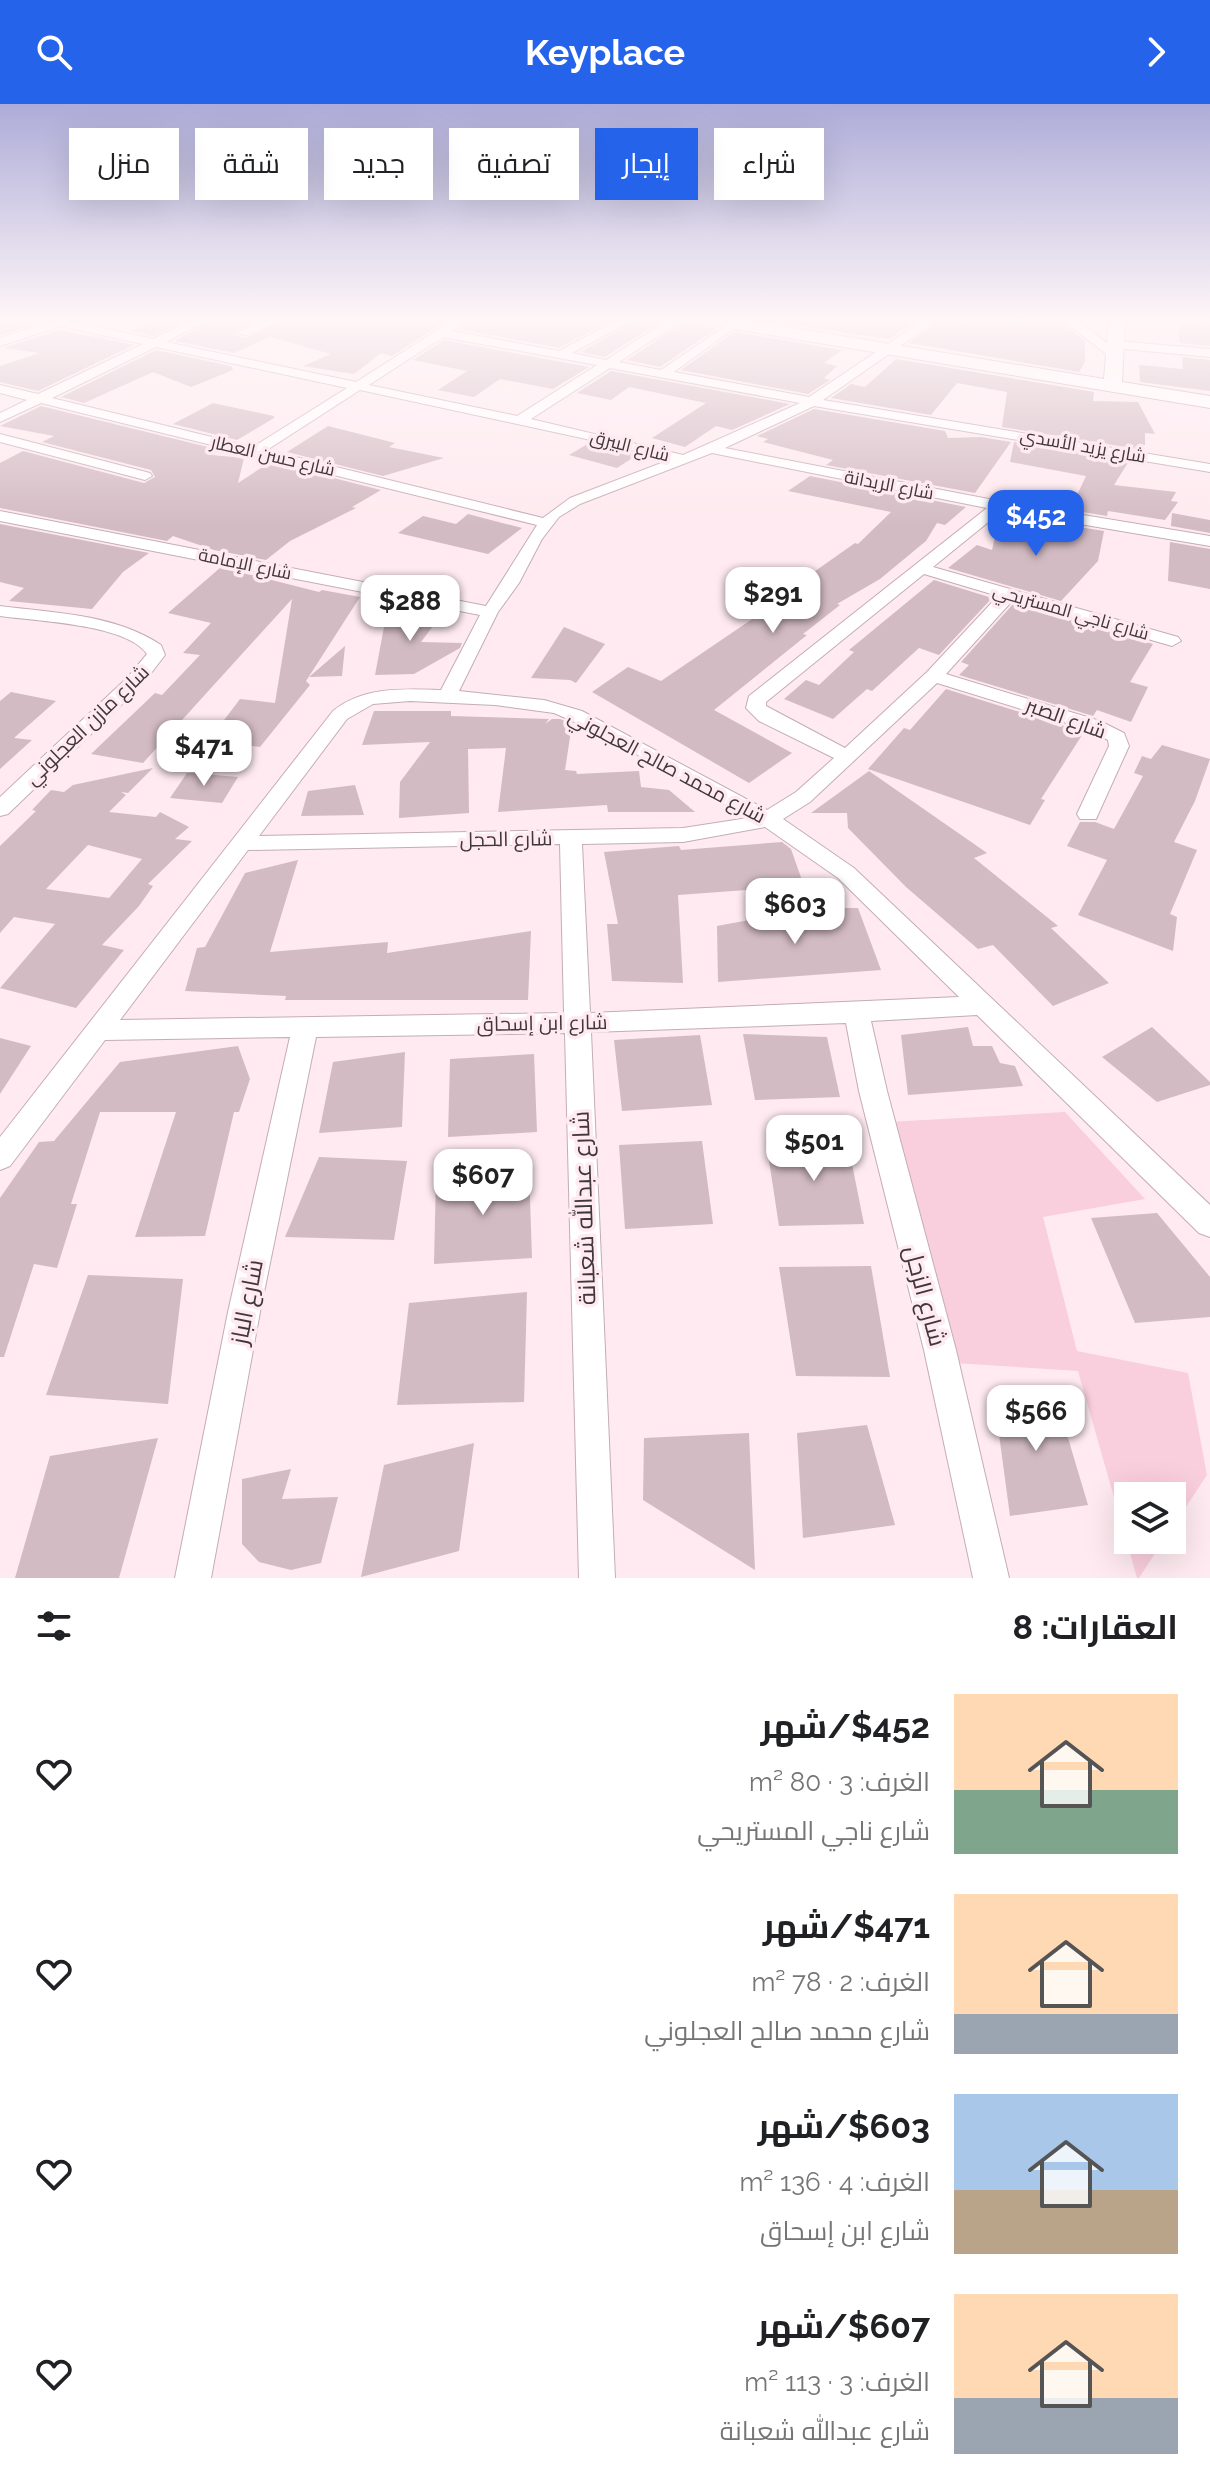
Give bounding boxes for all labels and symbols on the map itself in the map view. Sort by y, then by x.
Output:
street label: شارع يزيد الأسدي [1018,424,1148,471]
street label: شارع البيرق [588,426,672,467]
street label: شارع حسن العطار [208,431,337,482]
street label: شارع الريدانة [842,466,936,505]
pin: $452 [989,490,1083,558]
street label: شارع الإمامة [196,543,294,586]
pin: $291 [726,567,820,635]
pin: $288 [363,575,457,643]
street label: شارع ناجي المستريحي [990,579,1152,648]
street label: شارع مازن العجلوني [20,660,157,793]
street label: شارع الصبر [1021,692,1109,745]
street label: شارع محمد صالح العجلوني [562,704,770,832]
pin: $471 [157,720,251,788]
street label: شارع الحجل [459,826,553,854]
pin: $603 [748,878,842,946]
street label: شارع ابن إسحاق [476,1010,608,1038]
street label: شارع عبدالله شعبانة [565,1110,603,1306]
pin: $501 [767,1115,861,1183]
pin: $607 [436,1149,530,1217]
street label: شارع الزجل [896,1242,953,1350]
street label: شارع الباز [224,1257,271,1349]
pin: $566 [989,1385,1083,1453]

